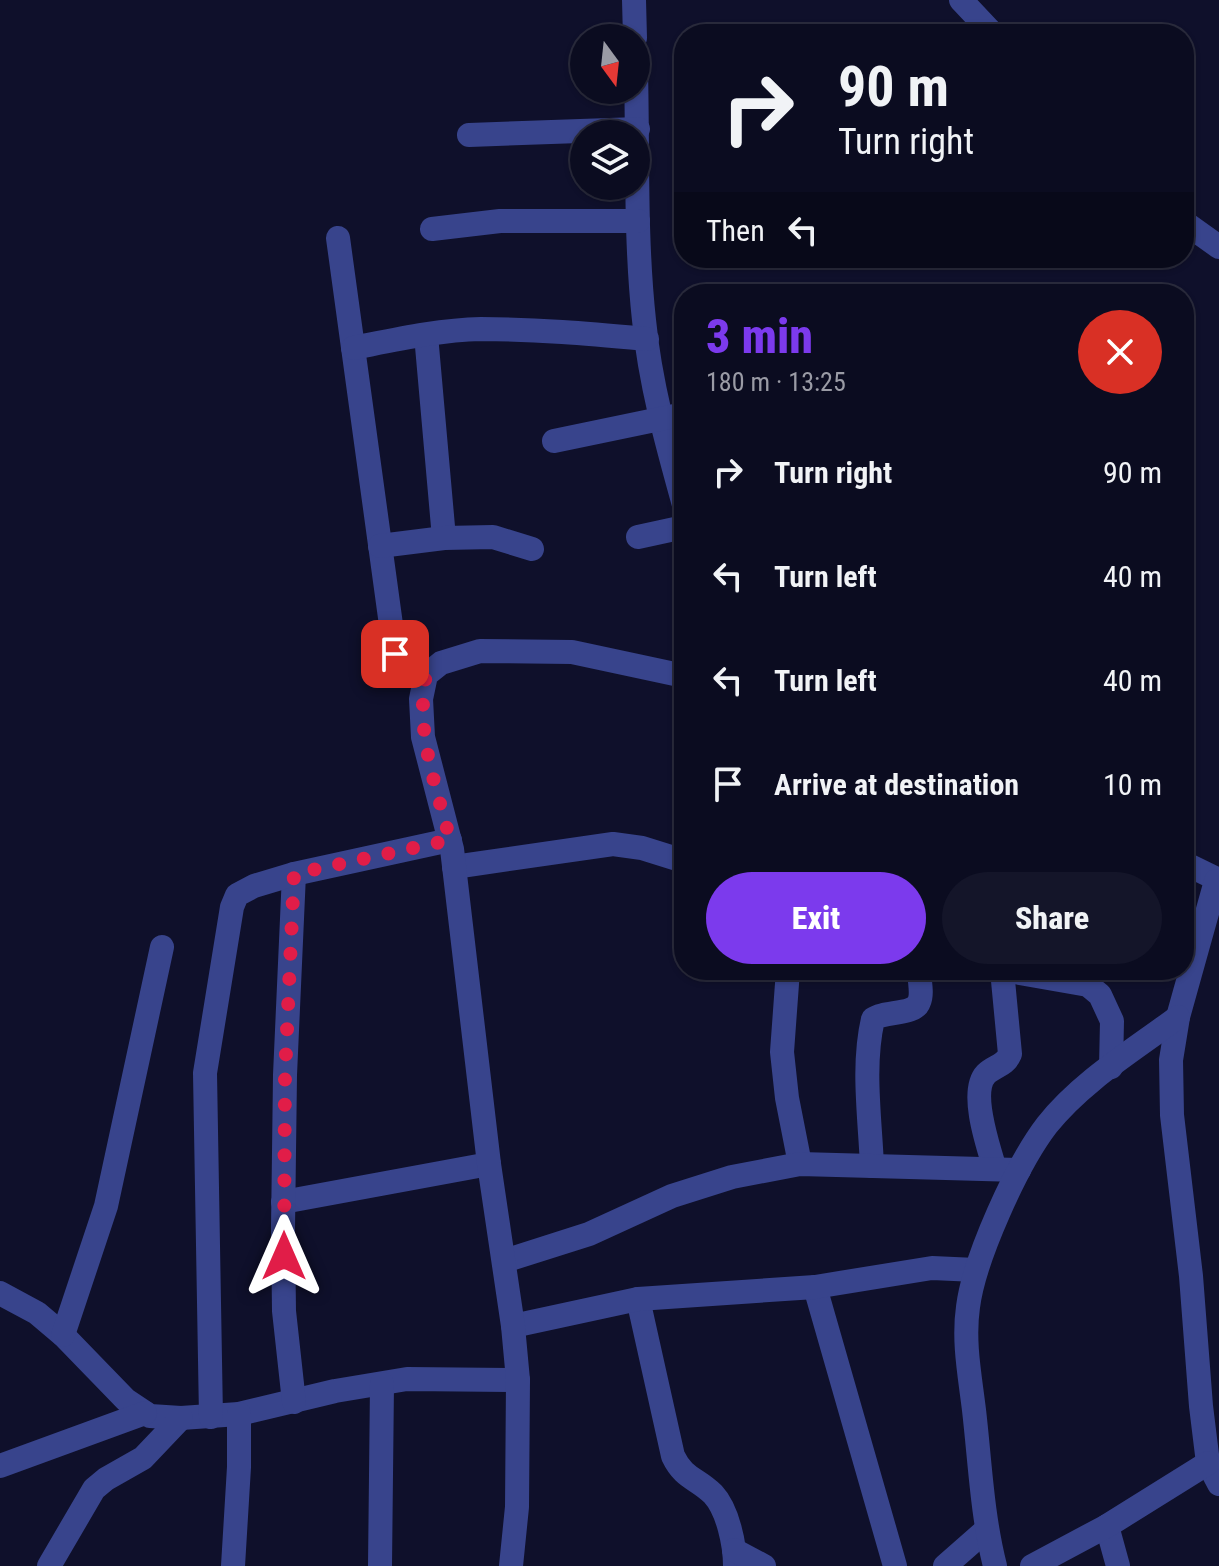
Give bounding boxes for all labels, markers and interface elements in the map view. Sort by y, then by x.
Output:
north arrow [570,24,650,104]
map controls [570,24,650,200]
text: 90 m [838,54,949,120]
icon: right [706,56,810,160]
button: layers [570,120,650,200]
text: Turn right [838,121,974,163]
icon: left [781,208,825,252]
text: Then [706,213,765,248]
text: 3 min [706,308,813,365]
button: close [1078,310,1162,394]
text: 180 m · 13:25 [706,367,846,397]
icon: right [706,450,750,494]
text: Turn right [774,455,892,490]
text: 90 m [1103,455,1162,490]
icon: left [706,554,750,598]
text: Turn left [774,559,877,594]
text: 40 m [1103,559,1162,594]
pin [361,620,429,688]
icon: arrive [373,632,417,676]
icon: left [706,658,750,702]
text: Turn left [774,663,877,698]
text: 40 m [1103,663,1162,698]
icon: arrive [706,762,750,806]
text: Arrive at destination [774,767,1019,802]
text: 10 m [1103,767,1162,802]
button: Exit [706,872,926,964]
button: Share [942,872,1162,964]
position arrow [242,1214,326,1298]

